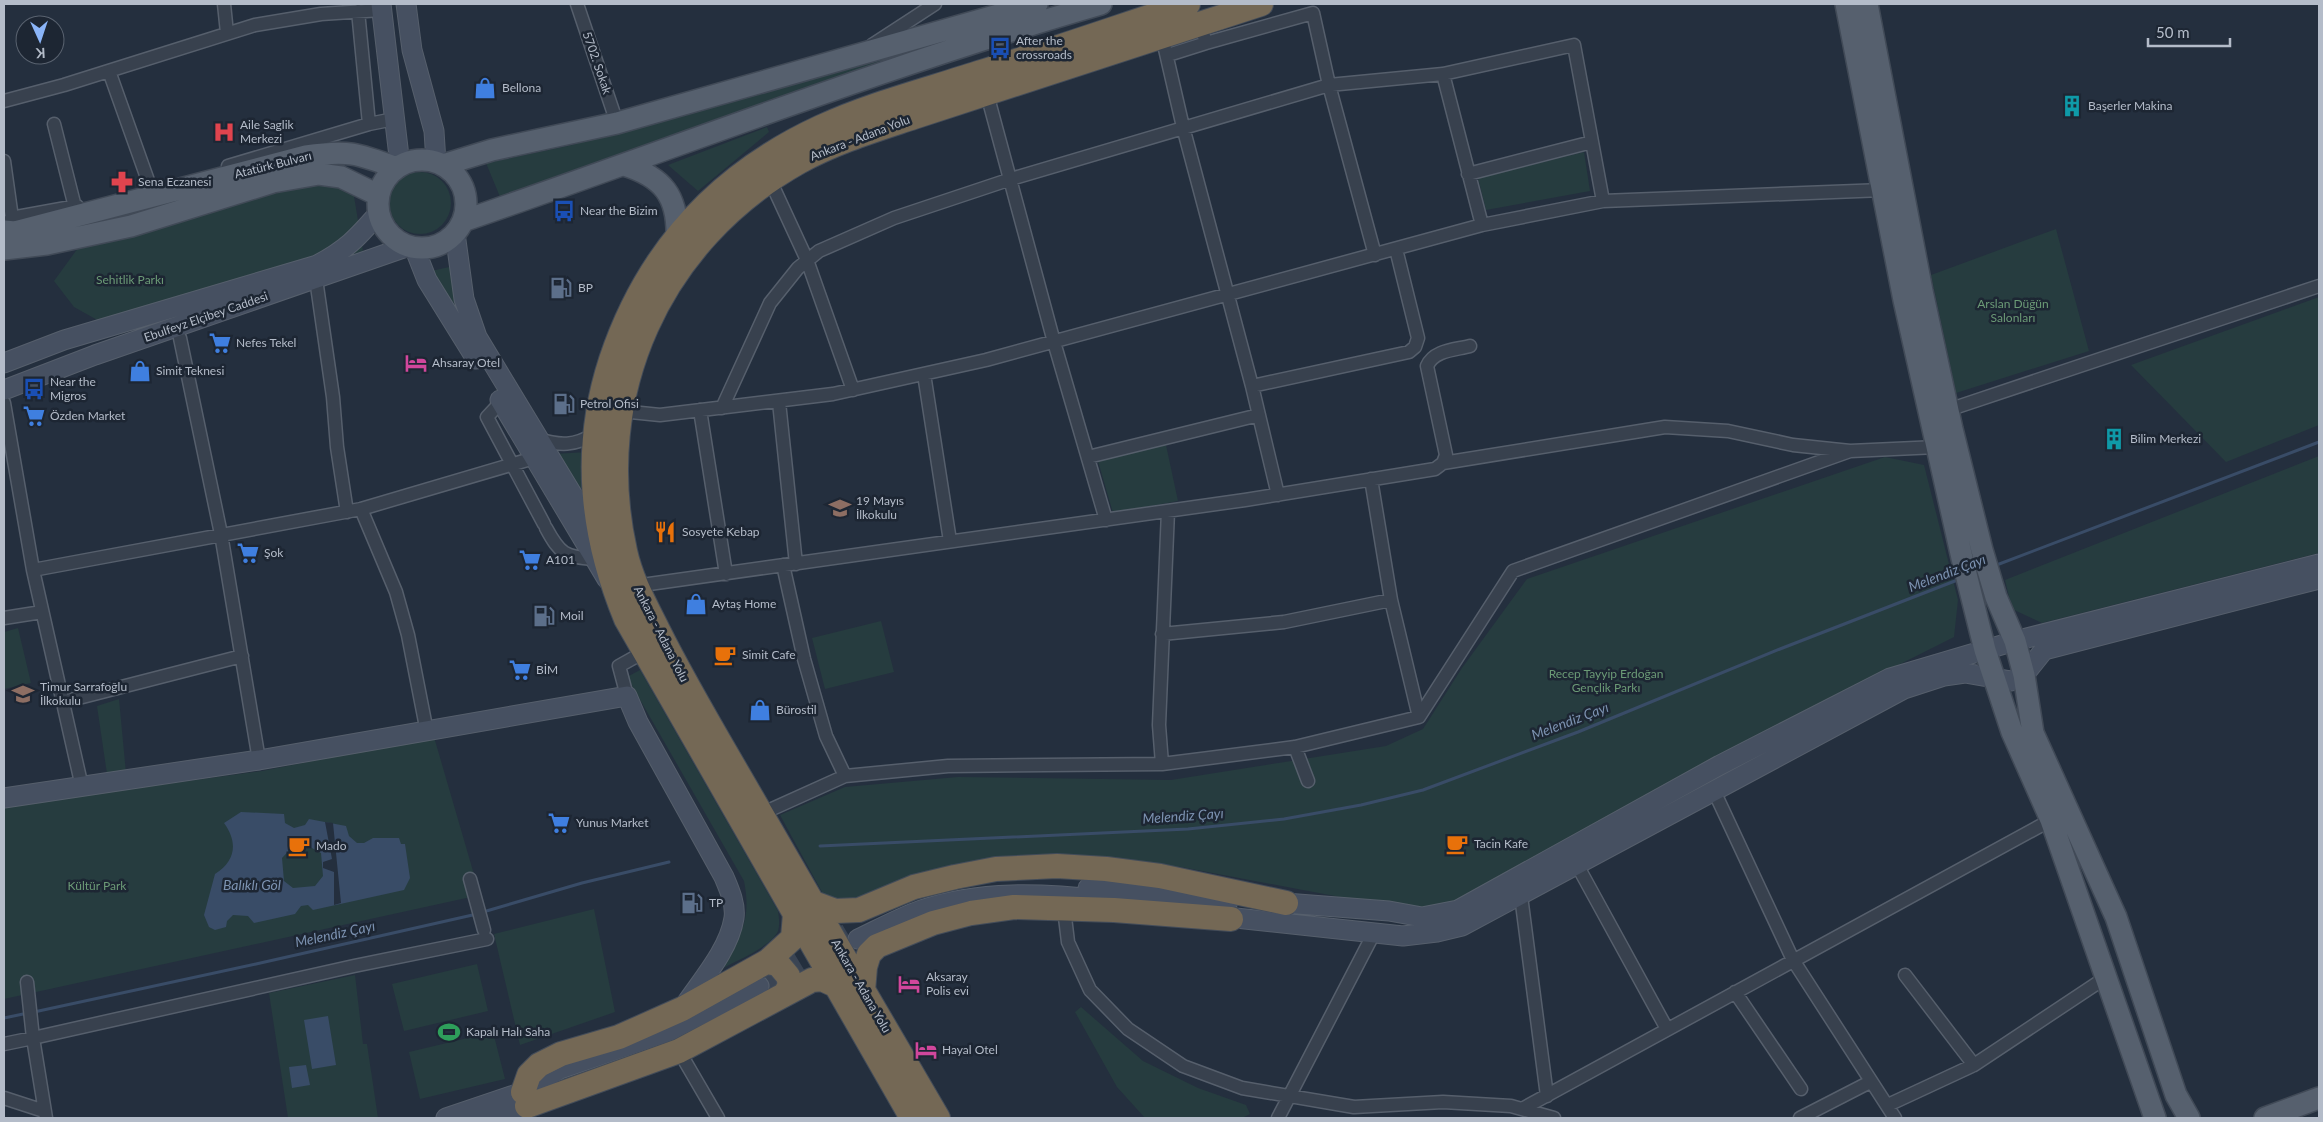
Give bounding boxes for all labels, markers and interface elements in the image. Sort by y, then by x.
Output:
north arrow [15,15,65,65]
scale bar [2148,15,2230,47]
text: 50 m [2156,23,2190,41]
street label: 5702. Sokak [580,30,615,97]
place label: After the crossroads [1016,33,1072,62]
bus stop icon: After the crossroads [987,35,1013,61]
text: K [35,45,46,62]
shop icon: Bellona [472,75,498,101]
place label: Bellona [502,80,541,95]
building icon: Başerler Makina [2059,93,2085,119]
place label: Başerler Makina [2088,98,2172,113]
street label: Ankara - Adana Yolu [808,112,912,163]
place label: Aile Saglik Merkezi [240,117,295,146]
hospital icon: Aile Saglik Merkezi [211,119,237,145]
street label: Atatürk Bulvarı [233,148,313,181]
pharmacy icon: Sena Eczanesi [109,169,135,195]
place label: Sena Eczanesi [138,174,212,189]
bus stop icon: Near the Bizim [551,198,577,224]
place label: Near the Bizim [580,203,658,218]
park label: Sehitlik Parkı [96,272,164,287]
fuel station icon: BP [548,275,574,301]
place label: BP [578,280,593,295]
street label: Ebulfeyz Elçibey Caddesi [142,288,270,345]
park label: Arslan Düğün Salonları [1977,296,2049,325]
supermarket icon: Nefes Tekel [207,330,233,356]
place label: Nefes Tekel [236,335,296,350]
hotel icon: Ahsaray Otel [403,350,429,376]
place label: Ahsaray Otel [432,355,500,370]
shop icon: Simit Teknesi [127,358,153,384]
place label: Simit Teknesi [156,363,224,378]
place label: Near the Migros [50,374,96,403]
bus stop icon: Near the Migros [21,376,47,402]
fuel station icon: Petrol Ofisi [551,391,577,417]
place label: Petrol Ofisi [580,396,639,411]
supermarket icon: Özden Market [21,403,47,429]
place label: Özden Market [50,408,126,423]
building icon: Bilim Merkezi [2101,426,2127,452]
place label: Bilim Merkezi [2130,431,2201,446]
place label: 19 Mayıs İlkokulu [856,493,904,522]
school or university icon: 19 Mayıs İlkokulu [827,495,853,521]
restaurant icon: Sosyete Kebap [652,519,678,545]
place label: Sosyete Kebap [682,524,760,539]
supermarket icon: Şok [235,540,261,566]
place label: Şok [264,545,284,560]
supermarket icon: A101 [517,547,543,573]
water label: Melendiz Çayı [1906,550,1988,595]
place label: A101 [546,552,575,567]
street label: Ankara - Adana Yolu [631,583,692,684]
shop icon: Aytaş Home [683,591,709,617]
place label: Aytaş Home [712,596,776,611]
fuel station icon: Moil [531,603,557,629]
place label: Moil [560,608,583,623]
cafe icon: Simit Cafe [712,642,738,668]
place label: Simit Cafe [742,647,796,662]
supermarket icon: BİM [507,657,533,683]
place label: BİM [536,662,558,677]
park label: Recep Tayyip Erdoğan Gençlik Parkı [1549,666,1663,695]
place label: Timur Sarrafoğlu İlkokulu [40,679,127,708]
school or university icon: Timur Sarrafoğlu İlkokulu [10,681,36,707]
shop icon: Bürostil [747,697,773,723]
water label: Melendiz Çayı [1529,698,1611,743]
place label: Bürostil [776,702,817,717]
water label: Melendiz Çayı [1142,804,1224,827]
supermarket icon: Yunus Market [546,810,572,836]
place label: Yunus Market [576,815,649,830]
cafe icon: Tacin Kafe [1444,831,1470,857]
cafe icon: Mado [286,833,312,859]
place label: Tacin Kafe [1474,836,1528,851]
place label: Mado [316,838,347,853]
water label: Balıklı Göl [223,876,281,893]
park label: Kültür Park [68,878,127,893]
fuel station icon: TP [679,890,705,916]
place label: TP [709,895,723,910]
water label: Melendiz Çayı [293,917,376,950]
street label: Ankara - Adana Yolu [829,936,894,1035]
place label: Aksaray Polis evi [926,969,969,998]
hotel icon: Aksaray Polis evi [896,971,922,997]
sports icon: Kapalı Halı Saha [436,1019,462,1045]
place label: Kapalı Halı Saha [466,1024,550,1039]
hotel icon: Hayal Otel [913,1037,939,1063]
place label: Hayal Otel [942,1042,998,1057]

